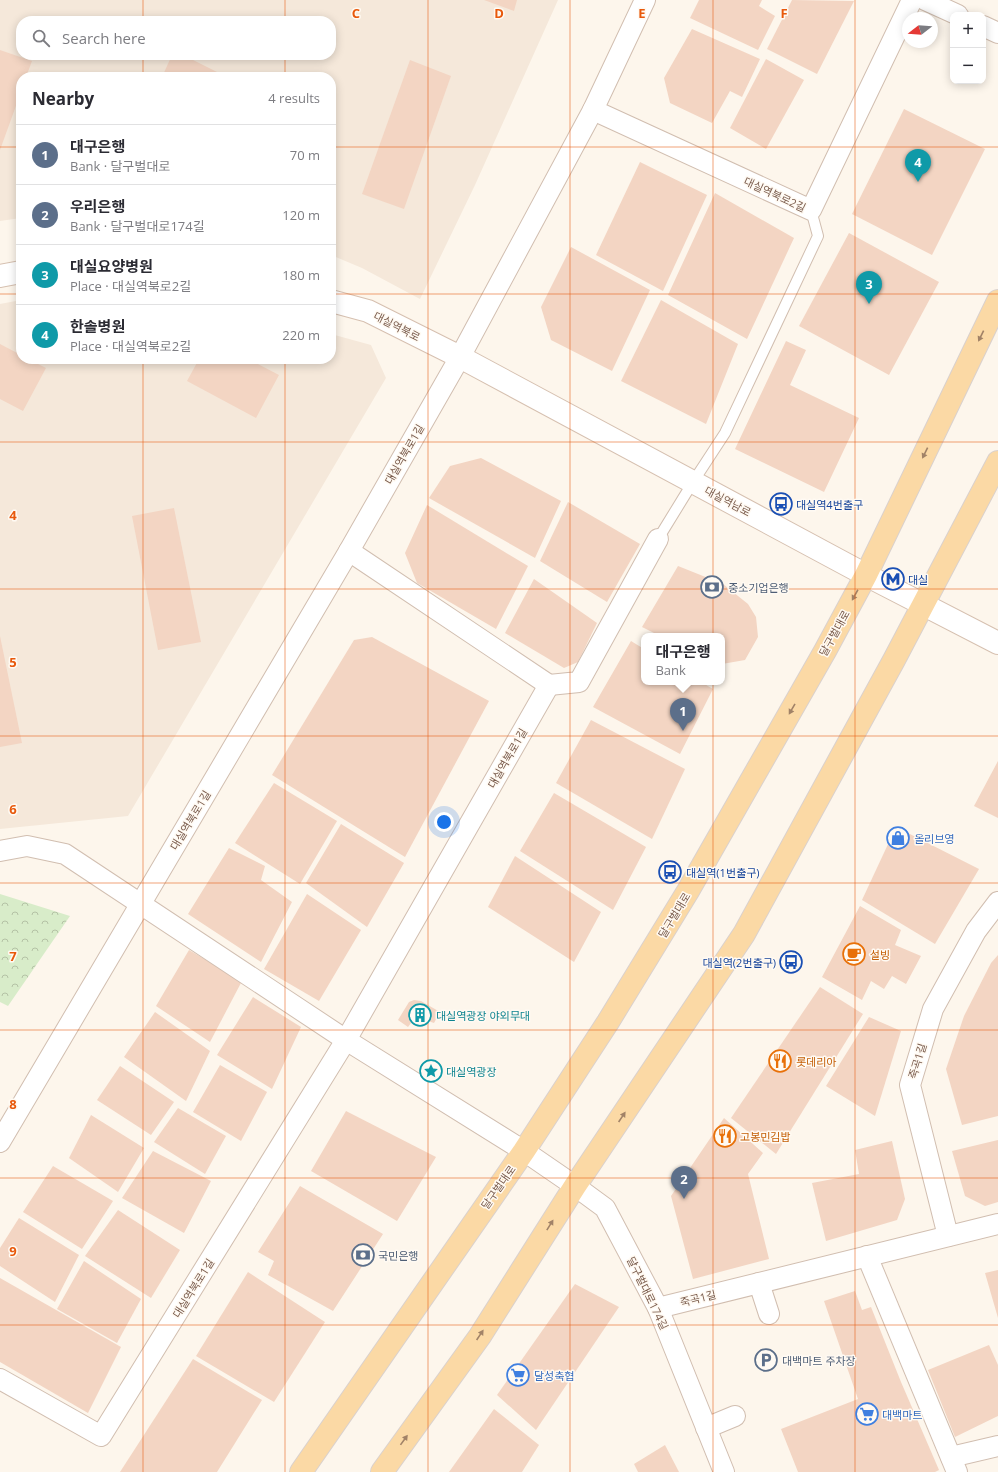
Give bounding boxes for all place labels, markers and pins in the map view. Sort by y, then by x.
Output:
pin: 4 [905,149,931,182]
pin: 3 [856,271,882,304]
bus stop icon: 대실역4번출구 [768,491,794,517]
place label: 대실역4번출구 [796,497,863,512]
metro station icon: 대실 [880,566,906,592]
place label: 대실 [908,572,928,587]
bank icon: 중소기업은행 [699,574,725,600]
place label: 중소기업은행 [728,580,789,595]
pin: 1 [670,698,696,731]
shop icon: 올리브영 [885,825,911,851]
place label: 올리브영 [914,831,954,846]
bus stop icon: 대실역(1번출구) [657,859,683,885]
place label: 대실역(1번출구) [686,865,760,880]
cafe icon: 설빙 [841,941,867,967]
place label: 설빙 [870,947,890,962]
bus stop icon: 대실역(2번출구) [778,949,804,975]
place label: 대실역(2번출구) [703,955,776,970]
building icon: 대실역광장 야외무대 [407,1002,433,1028]
place label: 대실역광장 야외무대 [436,1008,530,1023]
restaurant icon: 롯데리아 [767,1048,793,1074]
place label: 롯데리아 [796,1054,836,1069]
place icon: 대실역광장 [418,1058,444,1084]
place label: 대실역광장 [446,1064,497,1079]
restaurant icon: 고봉민김밥 [712,1123,738,1149]
place label: 고봉민김밥 [740,1129,791,1144]
pin: 2 [671,1166,697,1199]
bank icon: 국민은행 [350,1242,376,1268]
place label: 국민은행 [378,1248,418,1263]
parking icon: 대백마트 주차장 [753,1347,779,1373]
place label: 대백마트 주차장 [782,1353,856,1368]
supermarket icon: 달성축협 [505,1362,531,1388]
place label: 달성축협 [534,1368,574,1383]
supermarket icon: 대백마트 [854,1401,880,1427]
place label: 대백마트 [882,1407,922,1422]

